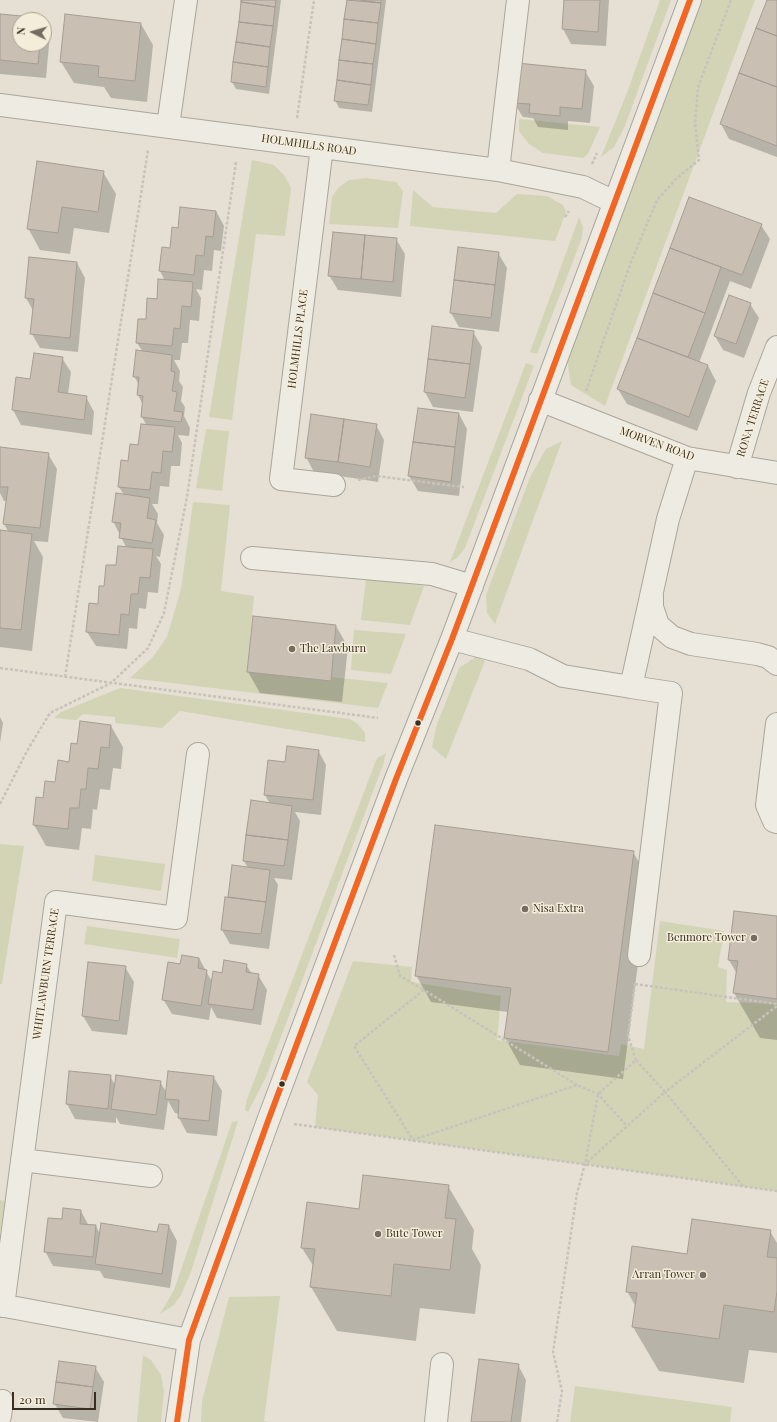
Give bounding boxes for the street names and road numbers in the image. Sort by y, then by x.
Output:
street label: HOLMHILLS ROAD [261,132,357,158]
street label: HOLMHILLS PLACE [285,289,311,389]
street label: RONA TERRACE [734,377,772,459]
street label: MORVEN ROAD [618,424,696,464]
street label: WHITLAWBURN TERRACE [30,908,62,1040]

